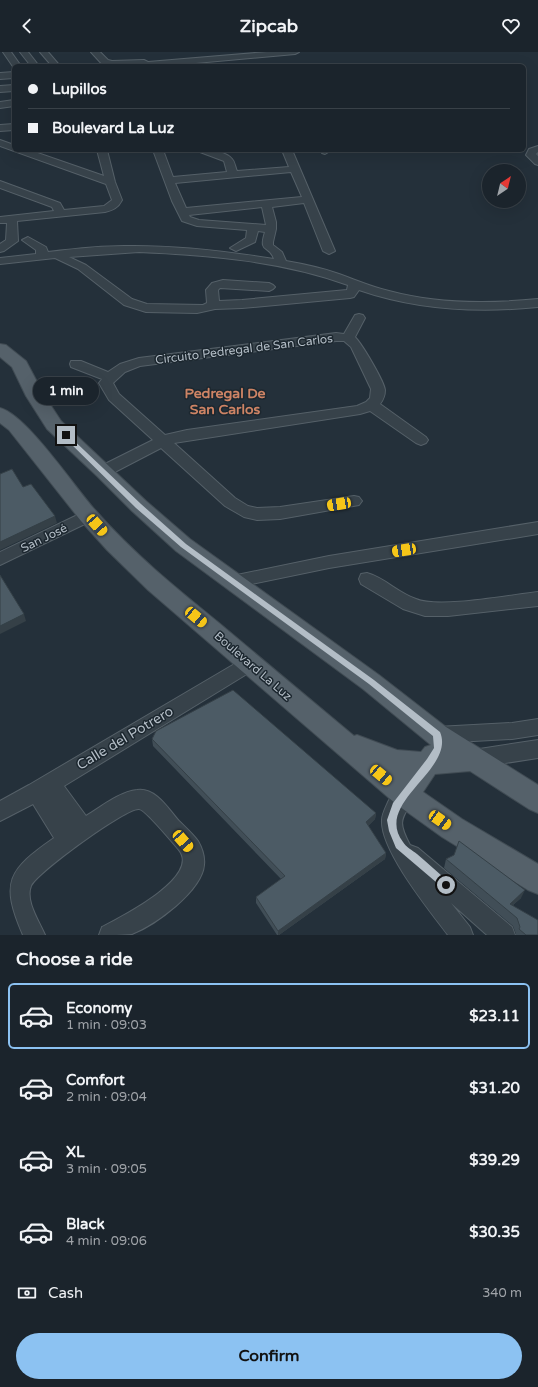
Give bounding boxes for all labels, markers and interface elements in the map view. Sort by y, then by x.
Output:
icon: back [16,15,38,37]
text: Zipcab [240,15,298,37]
icon: heart [500,15,522,37]
text: Lupillos [52,80,107,98]
text: Boulevard La Luz [52,119,174,137]
north arrow [482,164,526,208]
map controls [482,164,526,208]
street label: Circuito Pedregal de San Carlos [154,331,334,367]
callout: 1 min [33,377,99,405]
text: 1 min [49,383,83,399]
district label: Pedregal De San Carlos [184,385,266,418]
route end [57,426,75,444]
car [326,496,352,512]
car [85,512,109,538]
street label: San José [18,521,70,555]
car [391,542,417,558]
car [183,605,209,629]
street label: Boulevard La Luz [212,629,294,703]
street label: Calle del Potrero [74,702,176,774]
car [368,763,394,787]
car [427,808,453,832]
car [171,828,195,854]
route start [437,876,455,894]
text: Choose a ride [16,948,133,970]
icon: car [18,998,54,1034]
text: Economy [66,999,132,1017]
text: $23.11 [469,1007,520,1025]
text: 1 min · 09:03 [66,1017,147,1033]
icon: car [18,1070,54,1106]
text: Comfort [66,1071,125,1089]
text: $31.20 [469,1079,520,1097]
text: 2 min · 09:04 [66,1089,147,1105]
icon: car [18,1142,54,1178]
text: XL [66,1143,85,1161]
text: $39.29 [469,1151,520,1169]
text: 3 min · 09:05 [66,1161,147,1177]
icon: car [18,1214,54,1250]
text: Black [66,1215,105,1233]
text: $30.35 [469,1223,520,1241]
text: 4 min · 09:06 [66,1233,147,1249]
icon: cash [16,1282,38,1304]
text: Cash [48,1284,83,1302]
text: 340 m [482,1285,522,1301]
button: Confirm [16,1333,522,1379]

